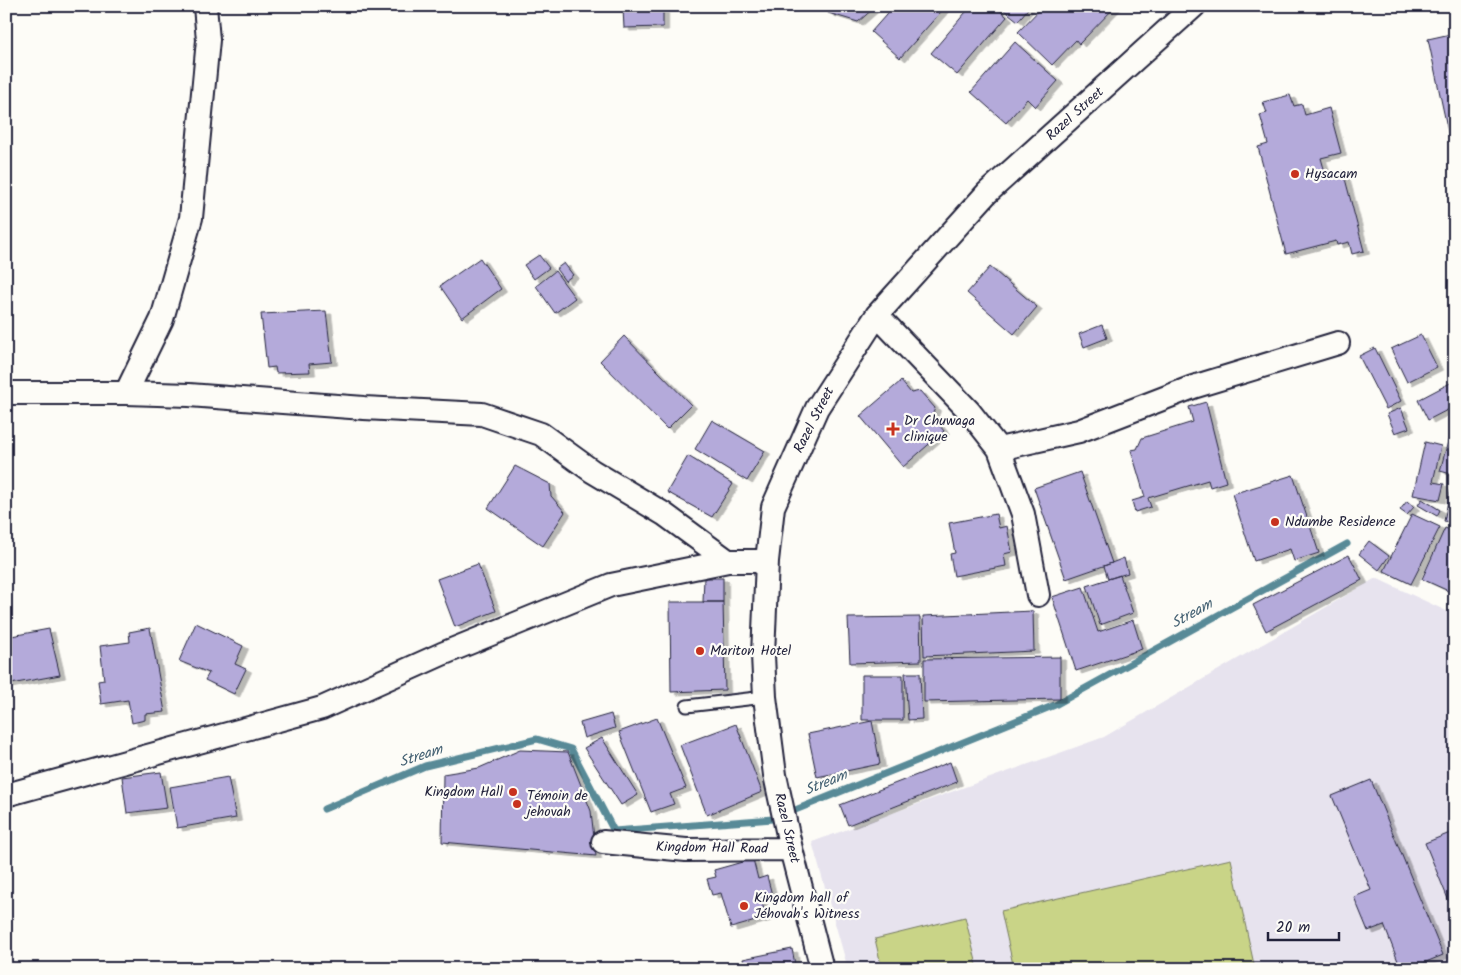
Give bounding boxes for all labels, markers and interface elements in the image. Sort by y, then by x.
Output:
street label: Razel Street [1041,81,1109,146]
place label: Hysacam [1305,163,1357,185]
marker: Hysacam [1289,168,1301,180]
street label: Razel Street [788,383,840,457]
place label: Dr Chuwaga clinique [904,410,975,448]
marker: Dr Chuwaga clinique [886,422,900,436]
place label: Ndumbe Residence [1285,511,1396,533]
marker: Ndumbe Residence [1269,516,1281,528]
water label: Stream [1167,592,1218,635]
place label: Mariton Hotel [710,640,792,662]
marker: Mariton Hotel [694,645,706,657]
water label: Stream [396,737,447,774]
water label: Stream [801,763,852,802]
place label: Kingdom Hall [424,781,504,803]
place label: Témoin de jehovah [523,785,589,823]
marker: Kingdom Hall [507,786,519,798]
street label: Razel Street [768,791,806,866]
marker: Témoin de jehovah [511,798,523,810]
street label: Kingdom Hall Road [656,836,769,860]
place label: Kingdom hall of Jéhovah's Witness [754,887,860,925]
marker: Kingdom hall of Jéhovah's Witness [738,900,750,912]
scale bar [1268,910,1340,942]
text: 20 m [1276,916,1310,940]

